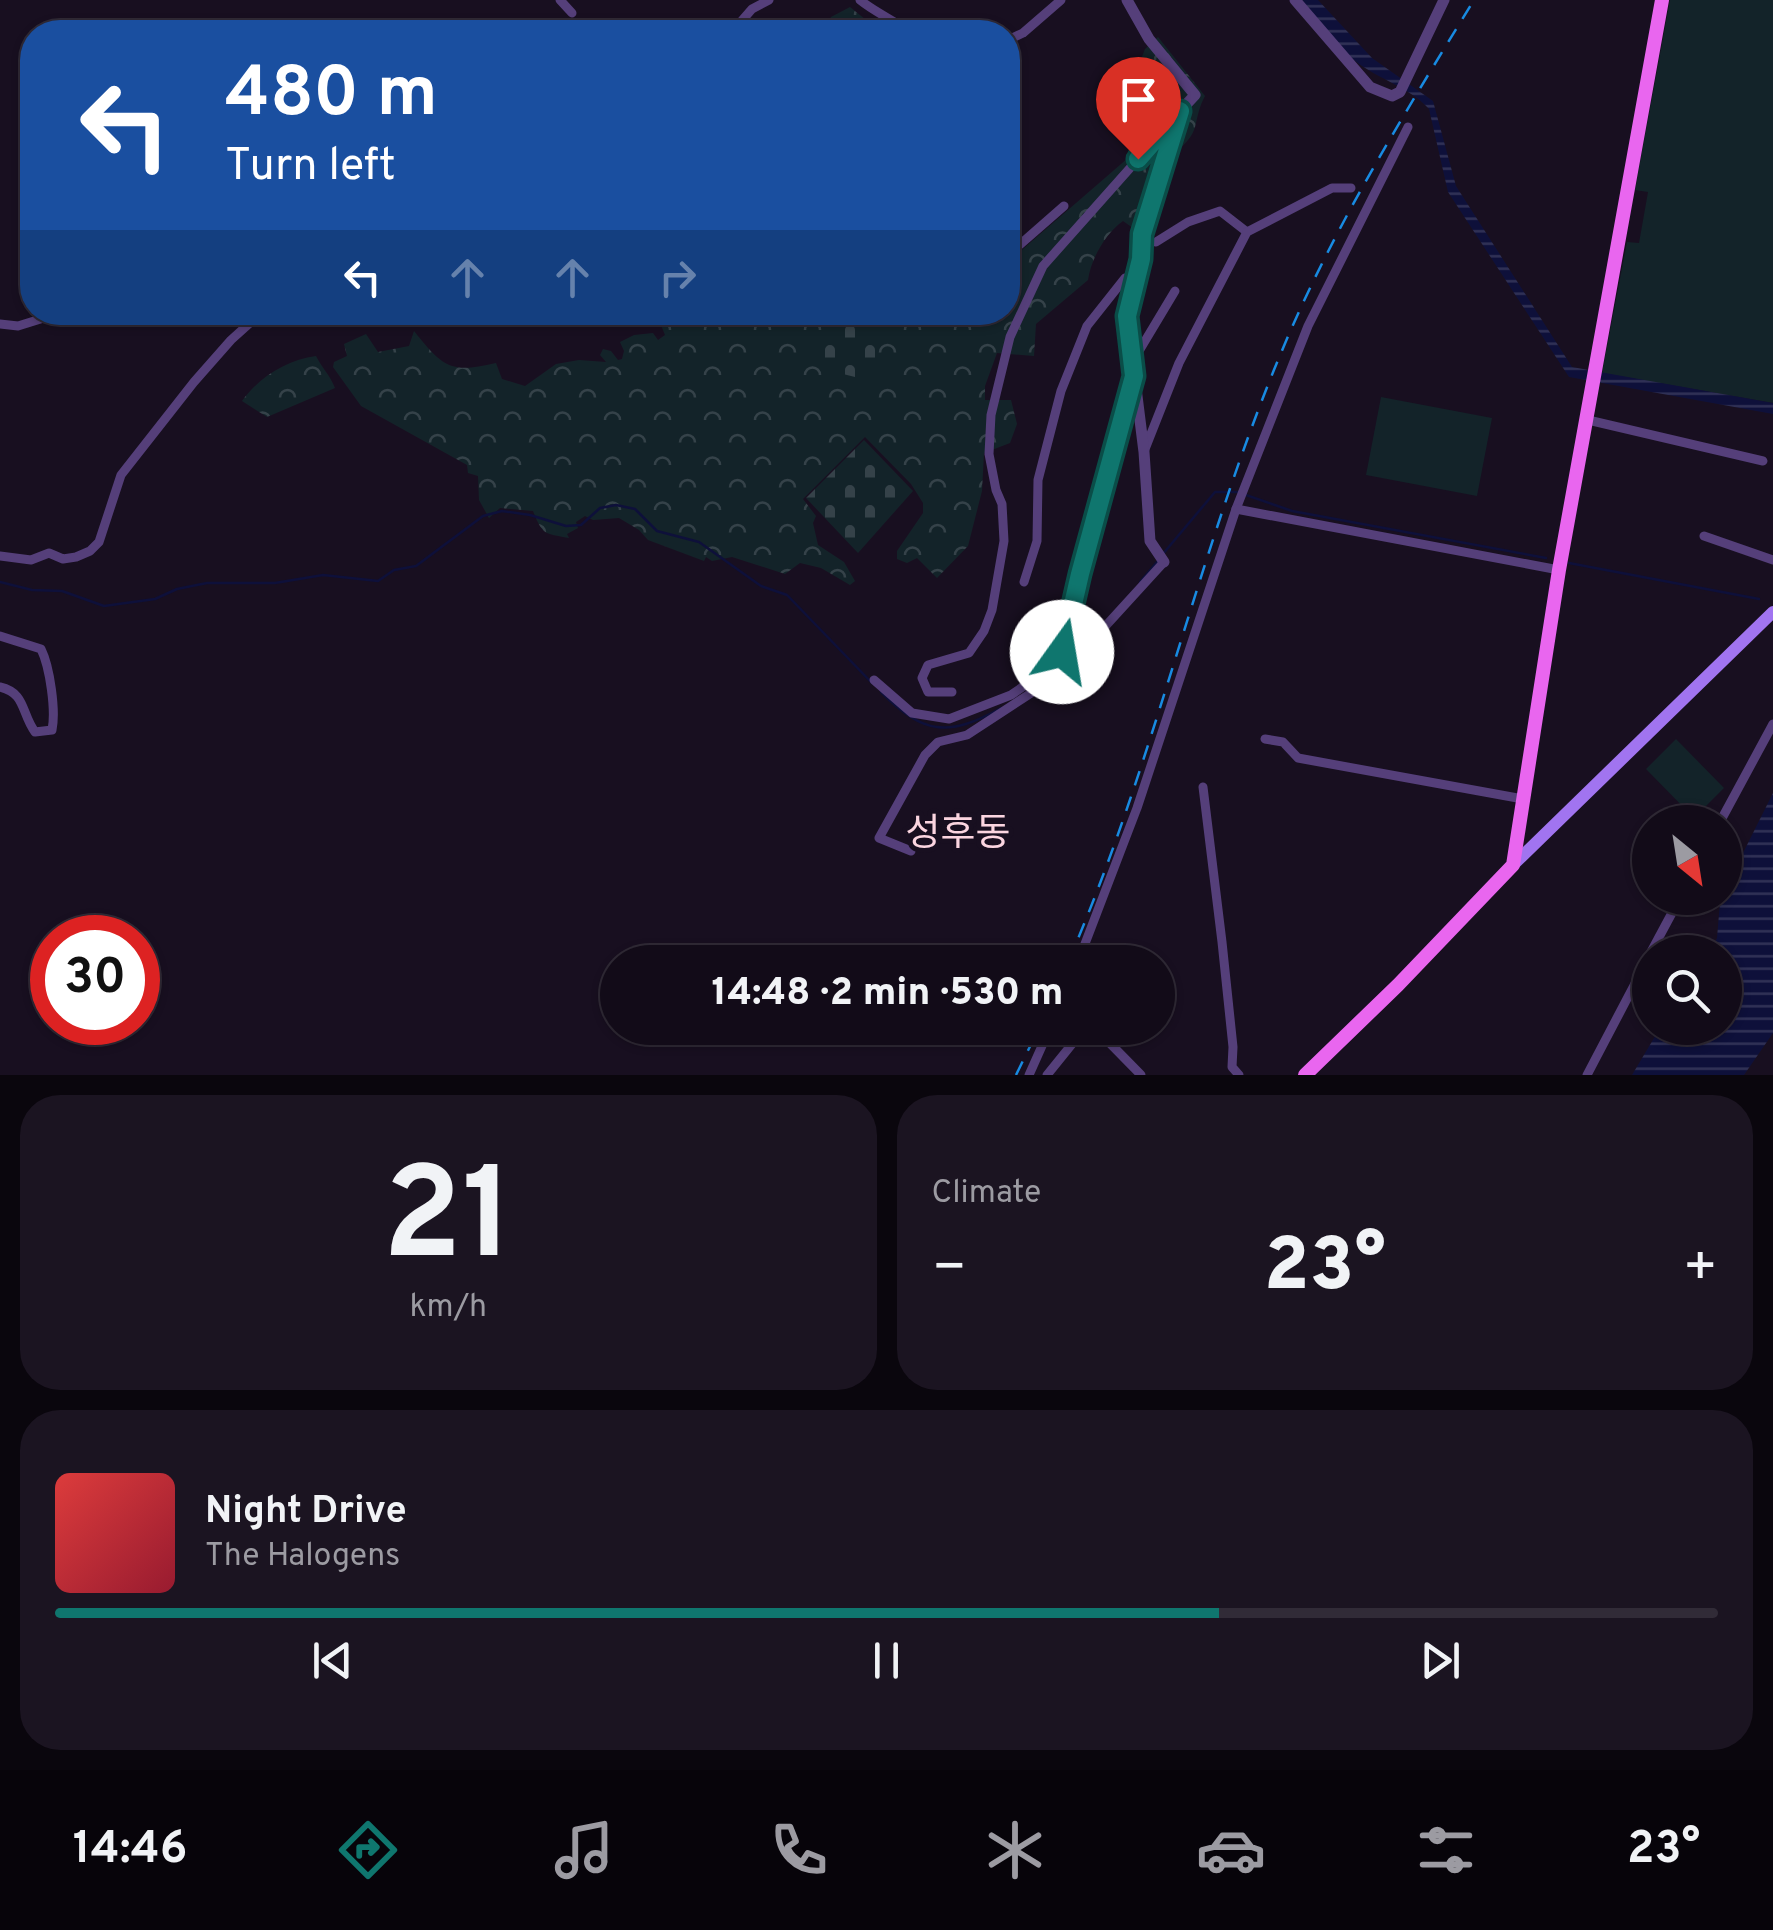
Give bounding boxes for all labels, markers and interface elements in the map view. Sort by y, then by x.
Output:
text: 480 m [225,52,438,141]
pin [1096,57,1181,160]
icon: left [60,60,190,190]
icon: arrive [1111,72,1166,127]
text: Turn left [225,139,396,196]
icon: left [335,250,390,305]
icon: ahead [440,250,495,305]
icon: ahead [545,250,600,305]
icon: right [650,250,705,305]
position arrow [1010,600,1114,704]
north arrow [1632,805,1742,915]
map controls [1632,805,1742,1045]
district label: 성후동 [906,811,1010,860]
speed limit sign: 30 [30,915,160,1045]
button: search [1632,935,1742,1045]
text: 14:48 · 2 min · 530 m [712,970,1063,1019]
text: 21 [383,1140,514,1305]
text: Climate [932,1174,1041,1214]
text: 23° [1264,1222,1386,1317]
text: − [932,1235,967,1305]
text: + [1683,1235,1718,1305]
text: km/h [409,1288,487,1328]
text: Night Drive [205,1488,407,1537]
text: The Halogens [205,1537,400,1577]
icon: previous [305,1633,360,1688]
icon: pause [859,1633,914,1688]
icon: next [1413,1633,1468,1688]
icon: directions [333,1815,403,1885]
icon: music [549,1815,619,1885]
icon: phone [764,1815,834,1885]
icon: climate [980,1815,1050,1885]
icon: car [1196,1815,1266,1885]
icon: filters [1411,1815,1481,1885]
text: 14:46 [73,1822,187,1879]
text: 23° [1627,1822,1700,1879]

